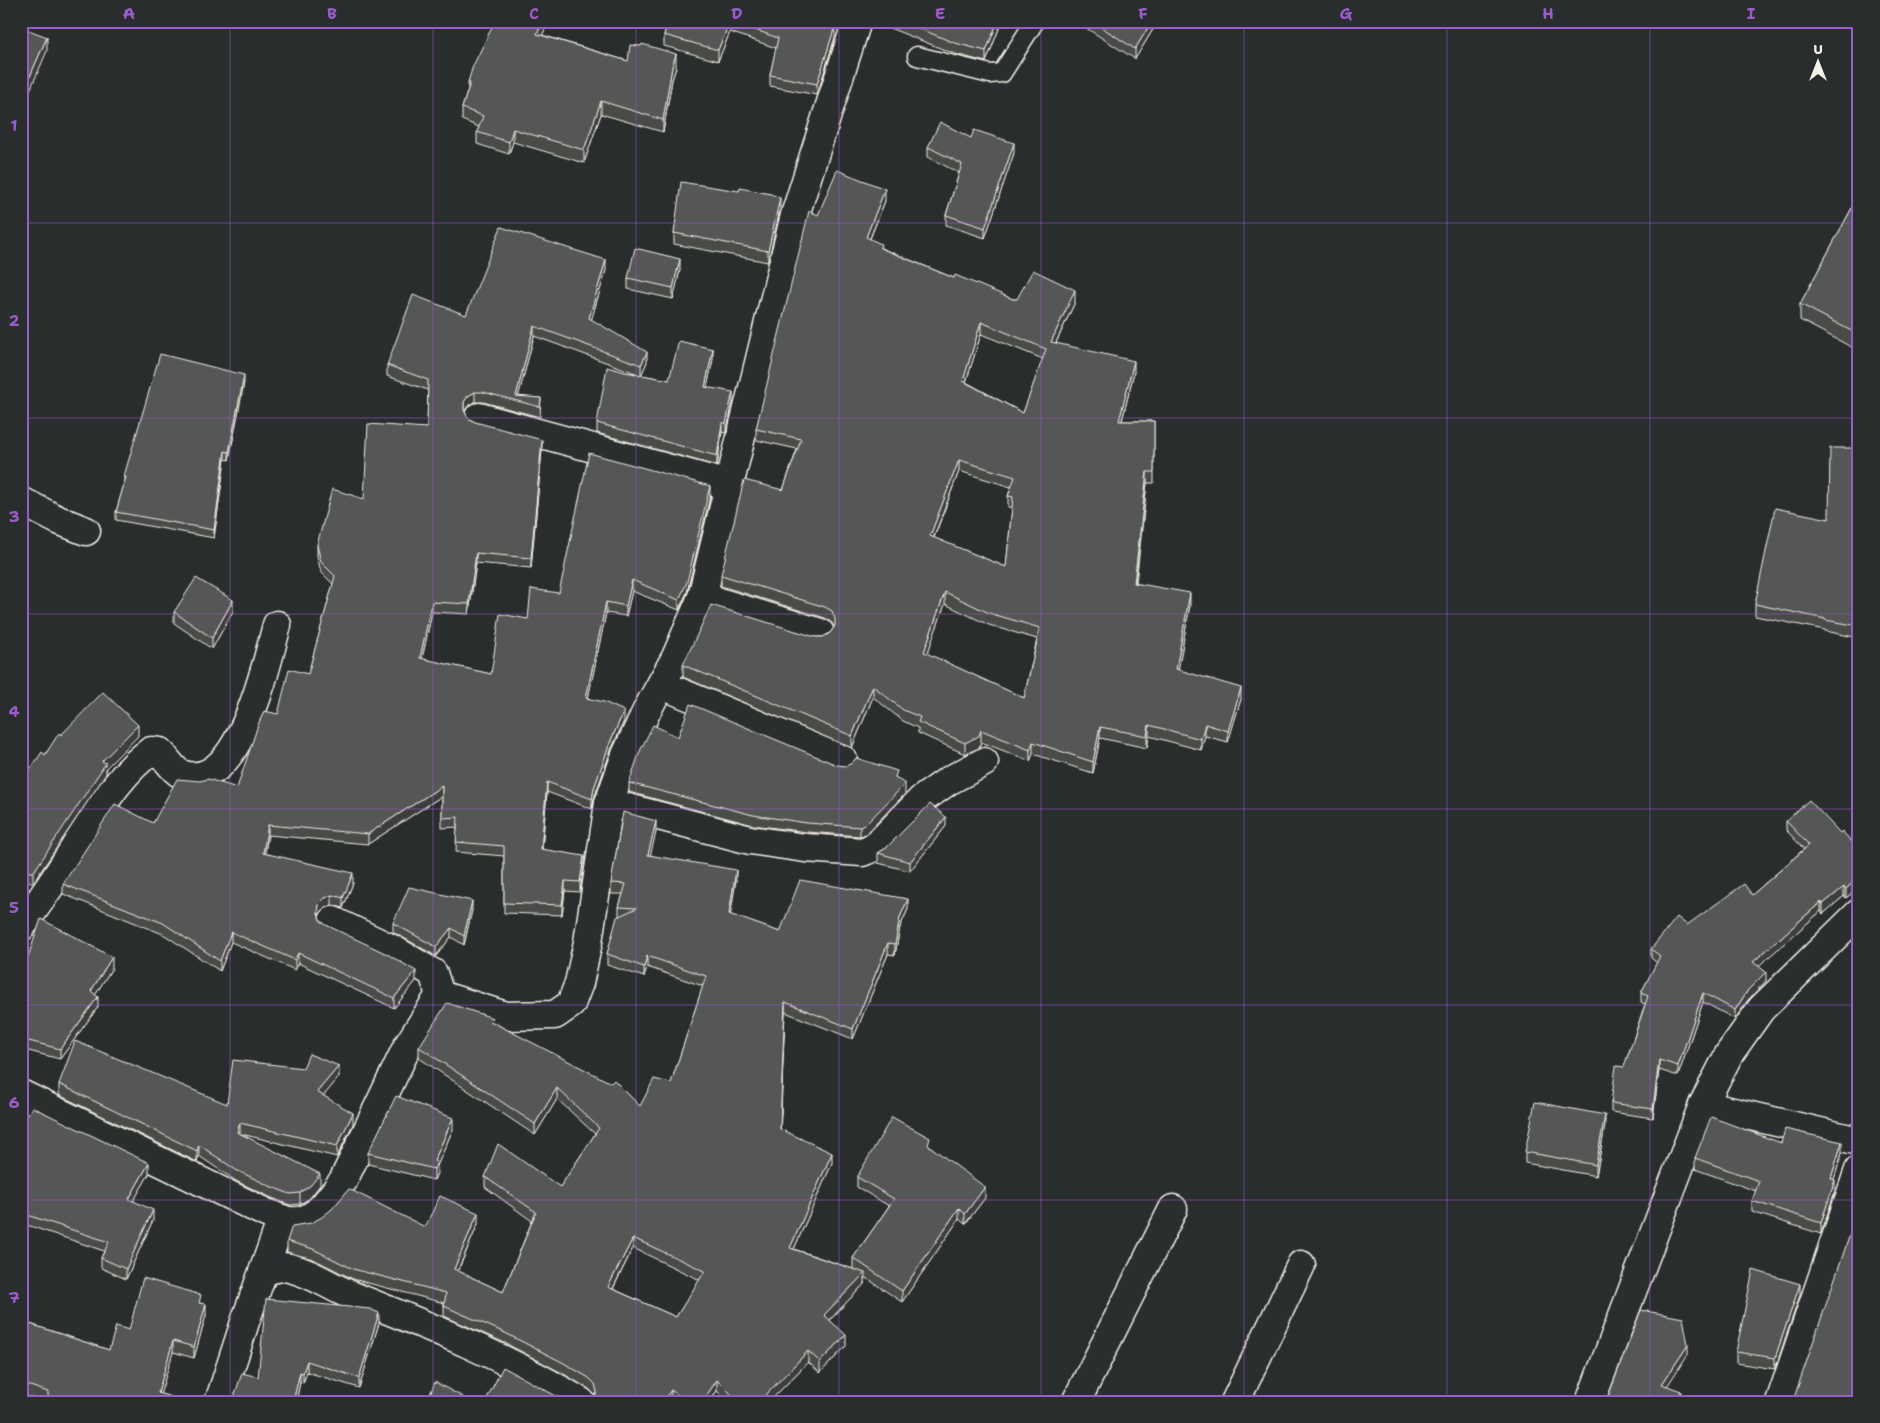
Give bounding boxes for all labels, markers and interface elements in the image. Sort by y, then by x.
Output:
text: A [123,3,135,24]
text: B [327,3,337,24]
text: C [529,3,539,24]
text: D [731,3,743,24]
text: E [935,3,945,24]
text: F [1138,3,1148,24]
text: G [1340,3,1353,24]
text: H [1542,3,1554,24]
text: I [1747,3,1756,24]
north arrow [1792,38,1842,88]
text: U [1813,40,1823,58]
text: 1 [10,115,18,136]
text: 2 [8,310,20,331]
text: 3 [8,506,20,527]
text: 4 [8,701,20,722]
text: 5 [9,897,19,918]
text: 6 [8,1092,20,1113]
text: 7 [8,1287,20,1308]

